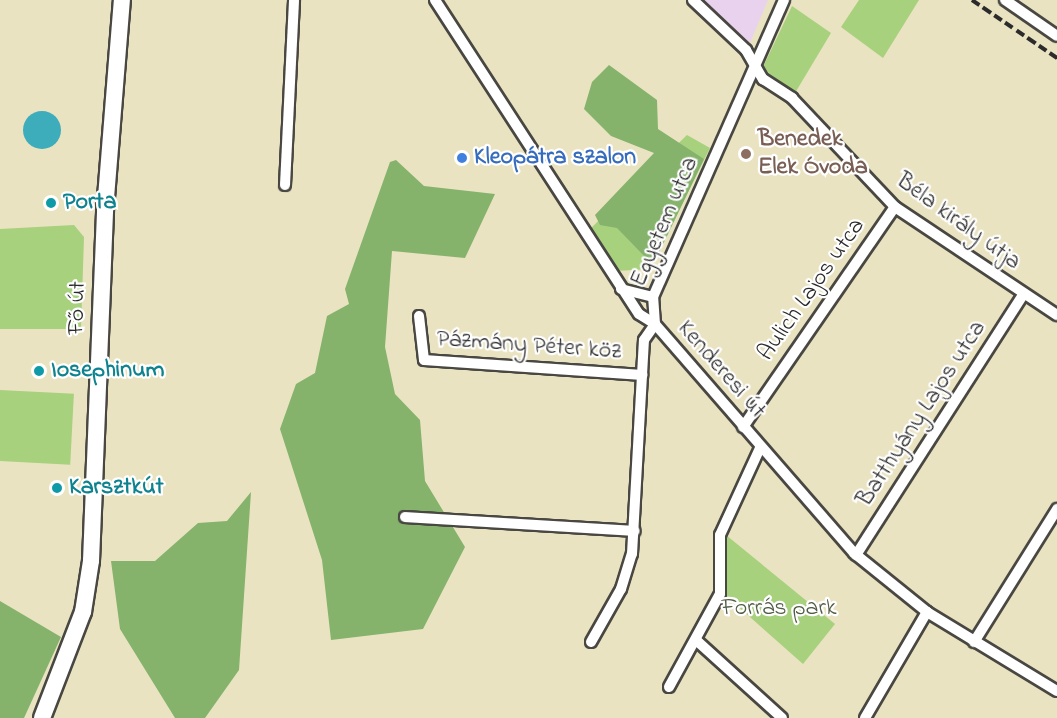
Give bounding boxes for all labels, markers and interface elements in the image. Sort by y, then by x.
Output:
place label: Benedek Elek Óvoda [758,126,868,182]
place label: Kleopátra szalon [474,144,636,172]
marker: Benedek Elek Óvoda [739,147,753,161]
marker: Kleopátra szalon [455,151,469,165]
street label: Egyetem utca [625,153,705,291]
street label: Béla király útja [890,167,1026,277]
place label: Porta [63,189,116,217]
marker: Porta [44,196,58,210]
street label: Aulich Lajos utca [752,213,872,367]
street label: Fő út [63,281,93,335]
street label: Kenderesi út [670,315,772,425]
street label: Batthyány Lajos utca [851,316,993,512]
street label: Pázmány Péter köz [436,325,622,367]
place label: Iosephinum [51,357,164,385]
marker: Iosephinum [32,364,46,378]
place label: Karsztkút [69,474,164,502]
marker: Karsztkút [50,481,64,495]
park label: Forrás park [721,595,837,623]

